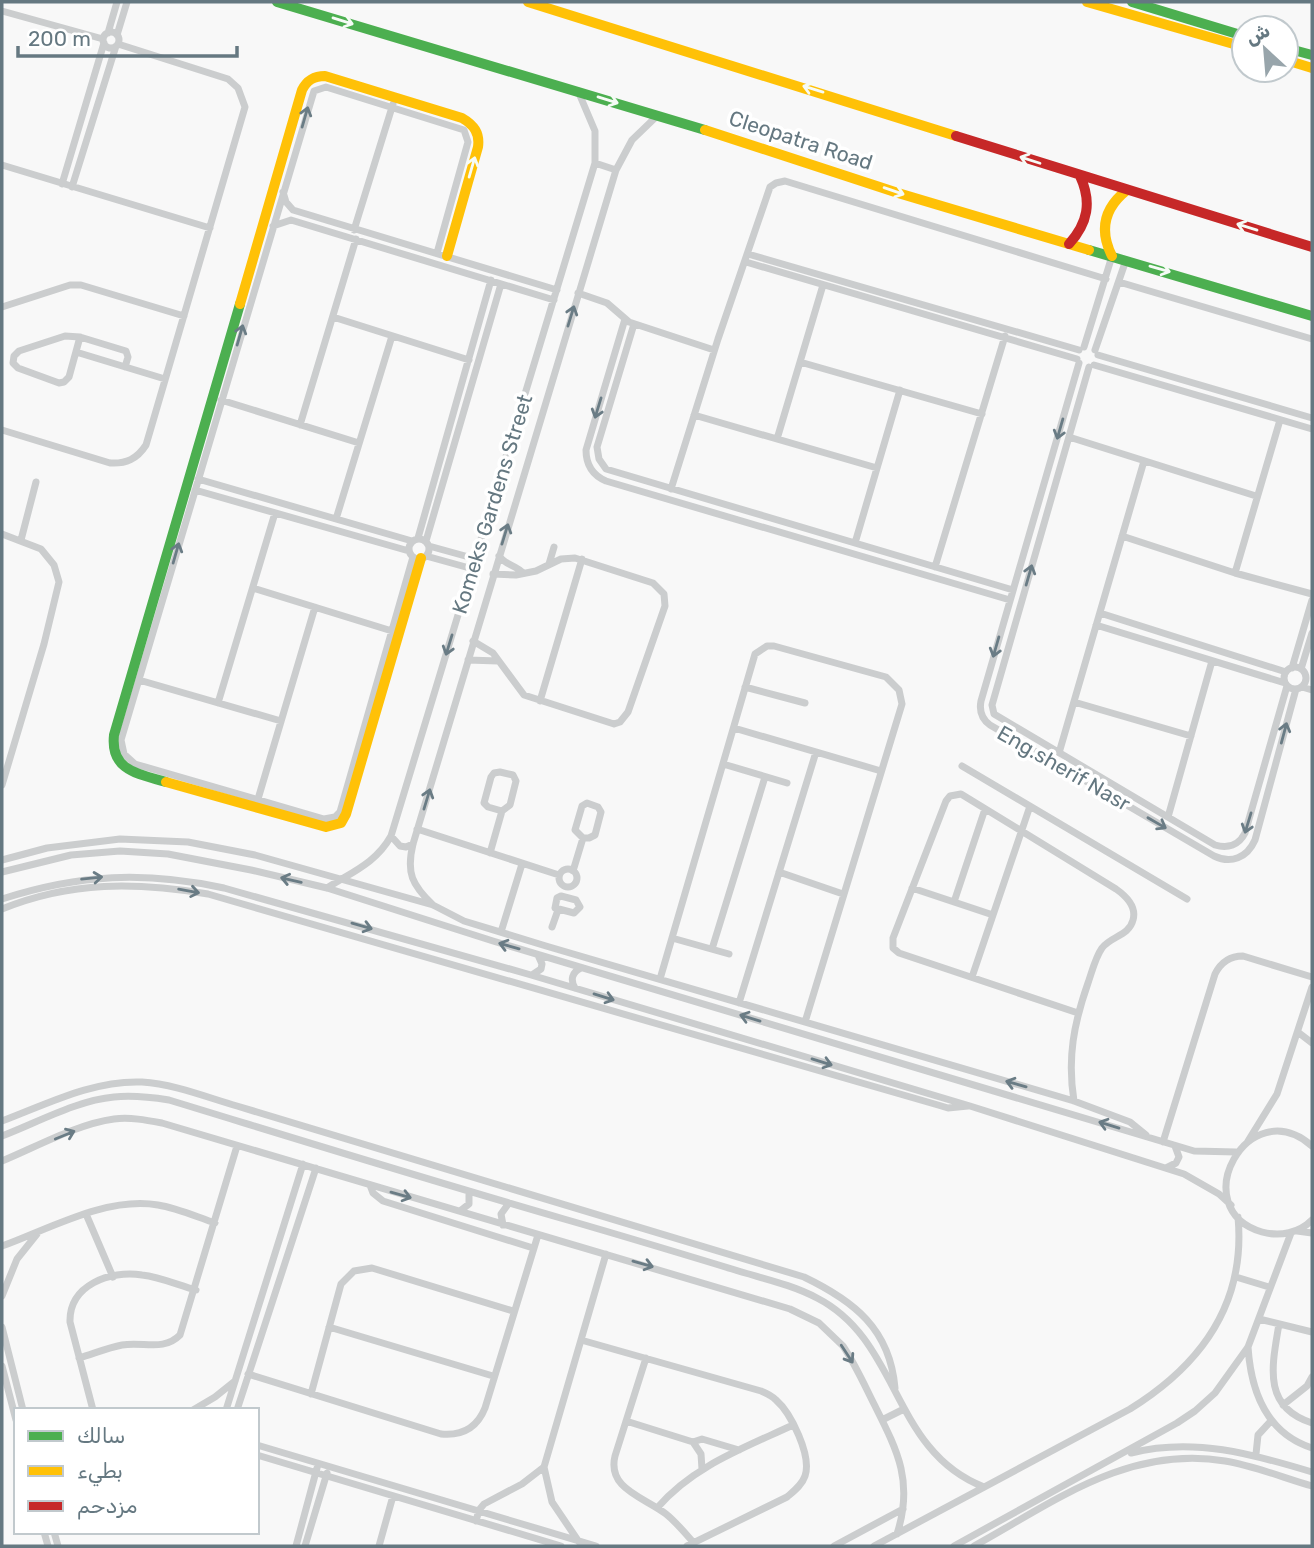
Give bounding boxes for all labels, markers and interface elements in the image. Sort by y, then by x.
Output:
scale bar [18,14,236,58]
north arrow [1230,14,1300,84]
one-way arrow [331,16,353,29]
text: ش [1242,19,1274,50]
text: 200 m [28,26,91,51]
one-way arrow [803,82,825,95]
one-way arrow [596,94,618,107]
street label: Cleopatra Road [726,105,876,175]
one-way arrow [299,106,312,128]
one-way arrow [1019,152,1041,165]
one-way arrow [467,156,480,178]
one-way arrow [883,186,905,198]
one-way arrow [1236,220,1258,233]
one-way arrow [1148,264,1170,277]
one-way arrow [566,305,579,327]
one-way arrow [235,324,248,346]
street label: Komeks Gardens Street [447,391,537,617]
one-way arrow [591,397,604,419]
one-way arrow [1052,418,1065,440]
one-way arrow [500,523,513,545]
one-way arrow [171,542,184,564]
one-way arrow [1024,564,1037,586]
one-way arrow [442,634,455,656]
one-way arrow [989,636,1002,658]
street label: Eng.sherif Nasr [993,720,1135,816]
one-way arrow [1279,722,1292,744]
one-way arrow [421,788,434,810]
one-way arrow [1240,811,1253,833]
one-way arrow [1146,817,1167,830]
one-way arrow [80,871,103,884]
one-way arrow [280,873,303,886]
one-way arrow [177,885,200,898]
one-way arrow [350,920,373,933]
one-way arrow [498,939,520,952]
one-way arrow [593,991,615,1004]
one-way arrow [740,1010,762,1023]
one-way arrow [811,1056,833,1069]
one-way arrow [1005,1076,1027,1089]
one-way arrow [1098,1117,1120,1130]
one-way arrow [53,1128,75,1141]
one-way arrow [390,1189,412,1202]
one-way arrow [632,1259,654,1272]
one-way arrow [840,1343,854,1363]
legend [14,1408,259,1534]
text: سالك [77,1423,125,1448]
text: بطيء [77,1458,123,1487]
text: مزدحم [77,1493,137,1520]

